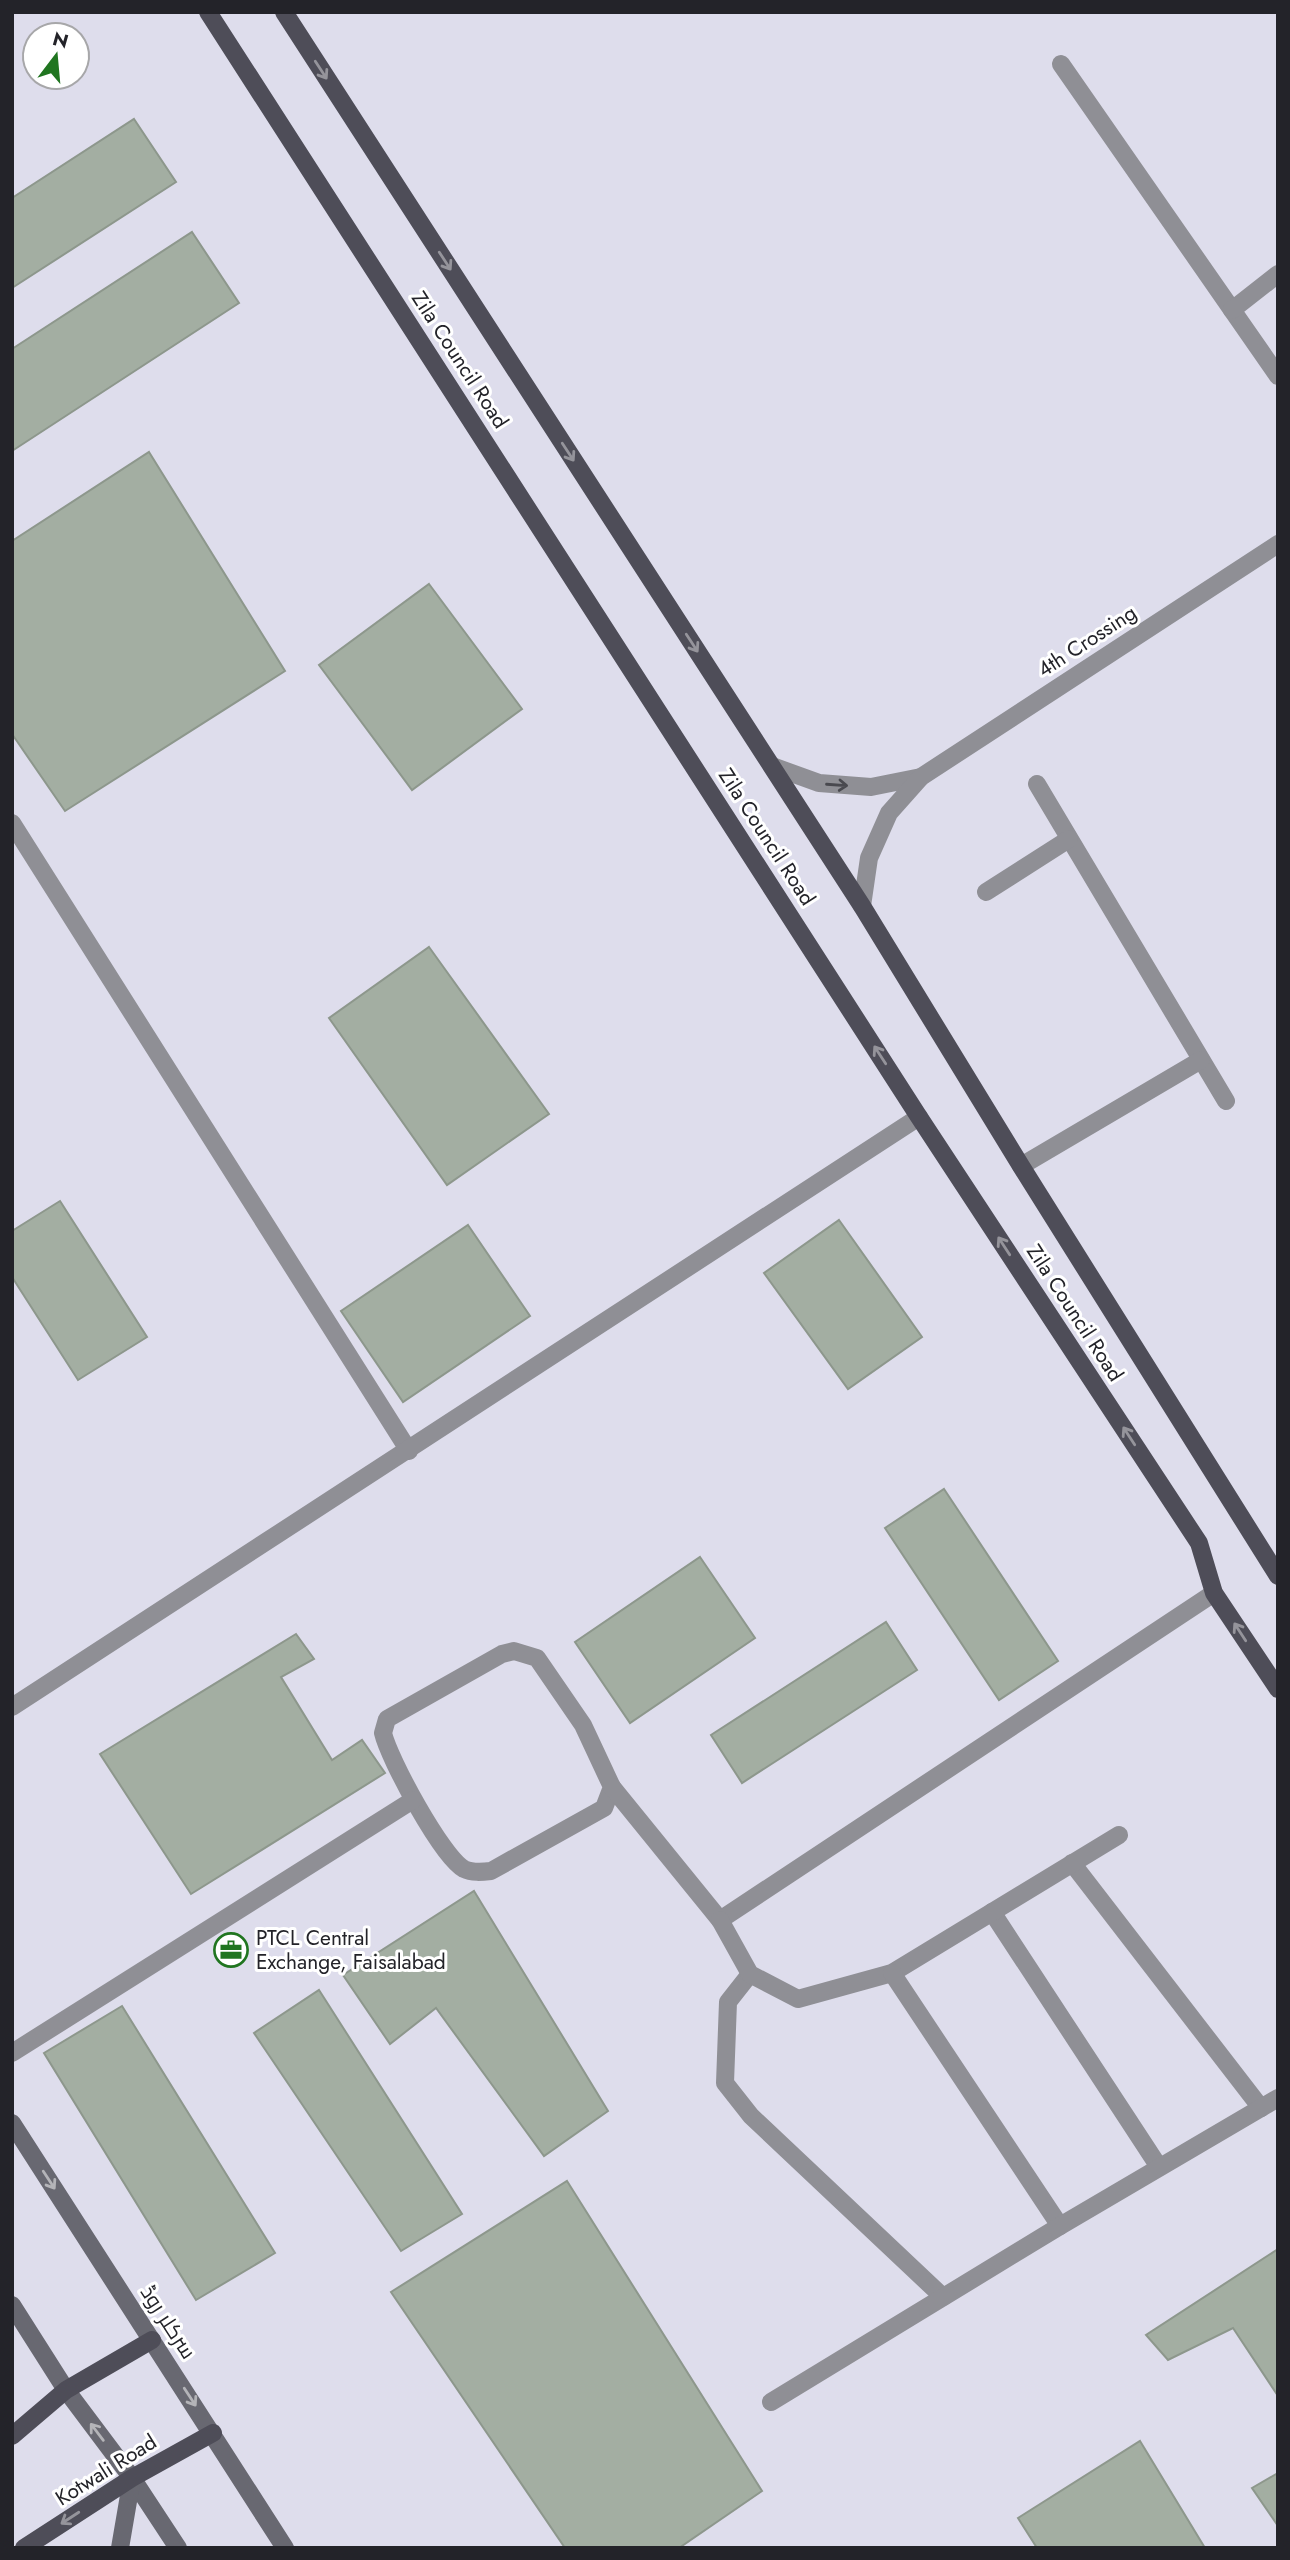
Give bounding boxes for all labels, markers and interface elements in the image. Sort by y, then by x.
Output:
north arrow [21,21,91,91]
text: N [50,25,72,55]
one-way arrow [315,59,329,79]
one-way arrow [438,250,452,270]
street label: Zila Council Road [404,286,516,434]
one-way arrow [562,441,576,461]
street label: 4th Crossing [1032,598,1142,684]
one-way arrow [685,633,699,652]
street label: Zila Council Road [711,763,823,911]
one-way arrow [825,778,848,791]
one-way arrow [872,1046,886,1066]
one-way arrow [996,1237,1011,1256]
street label: Zila Council Road [1019,1239,1131,1387]
one-way arrow [1121,1427,1136,1446]
one-way arrow [1233,1623,1247,1643]
place label: PTCL Central Exchange, Faisalabad [256,1923,446,1977]
office icon: PTCL Central Exchange, Faisalabad [212,1931,250,1969]
one-way arrow [42,2170,57,2189]
street label: سرکلر روڈ [133,2279,203,2365]
one-way arrow [183,2387,197,2407]
one-way arrow [90,2422,105,2441]
street label: Kotwali Road [50,2427,162,2513]
one-way arrow [61,2512,81,2526]

